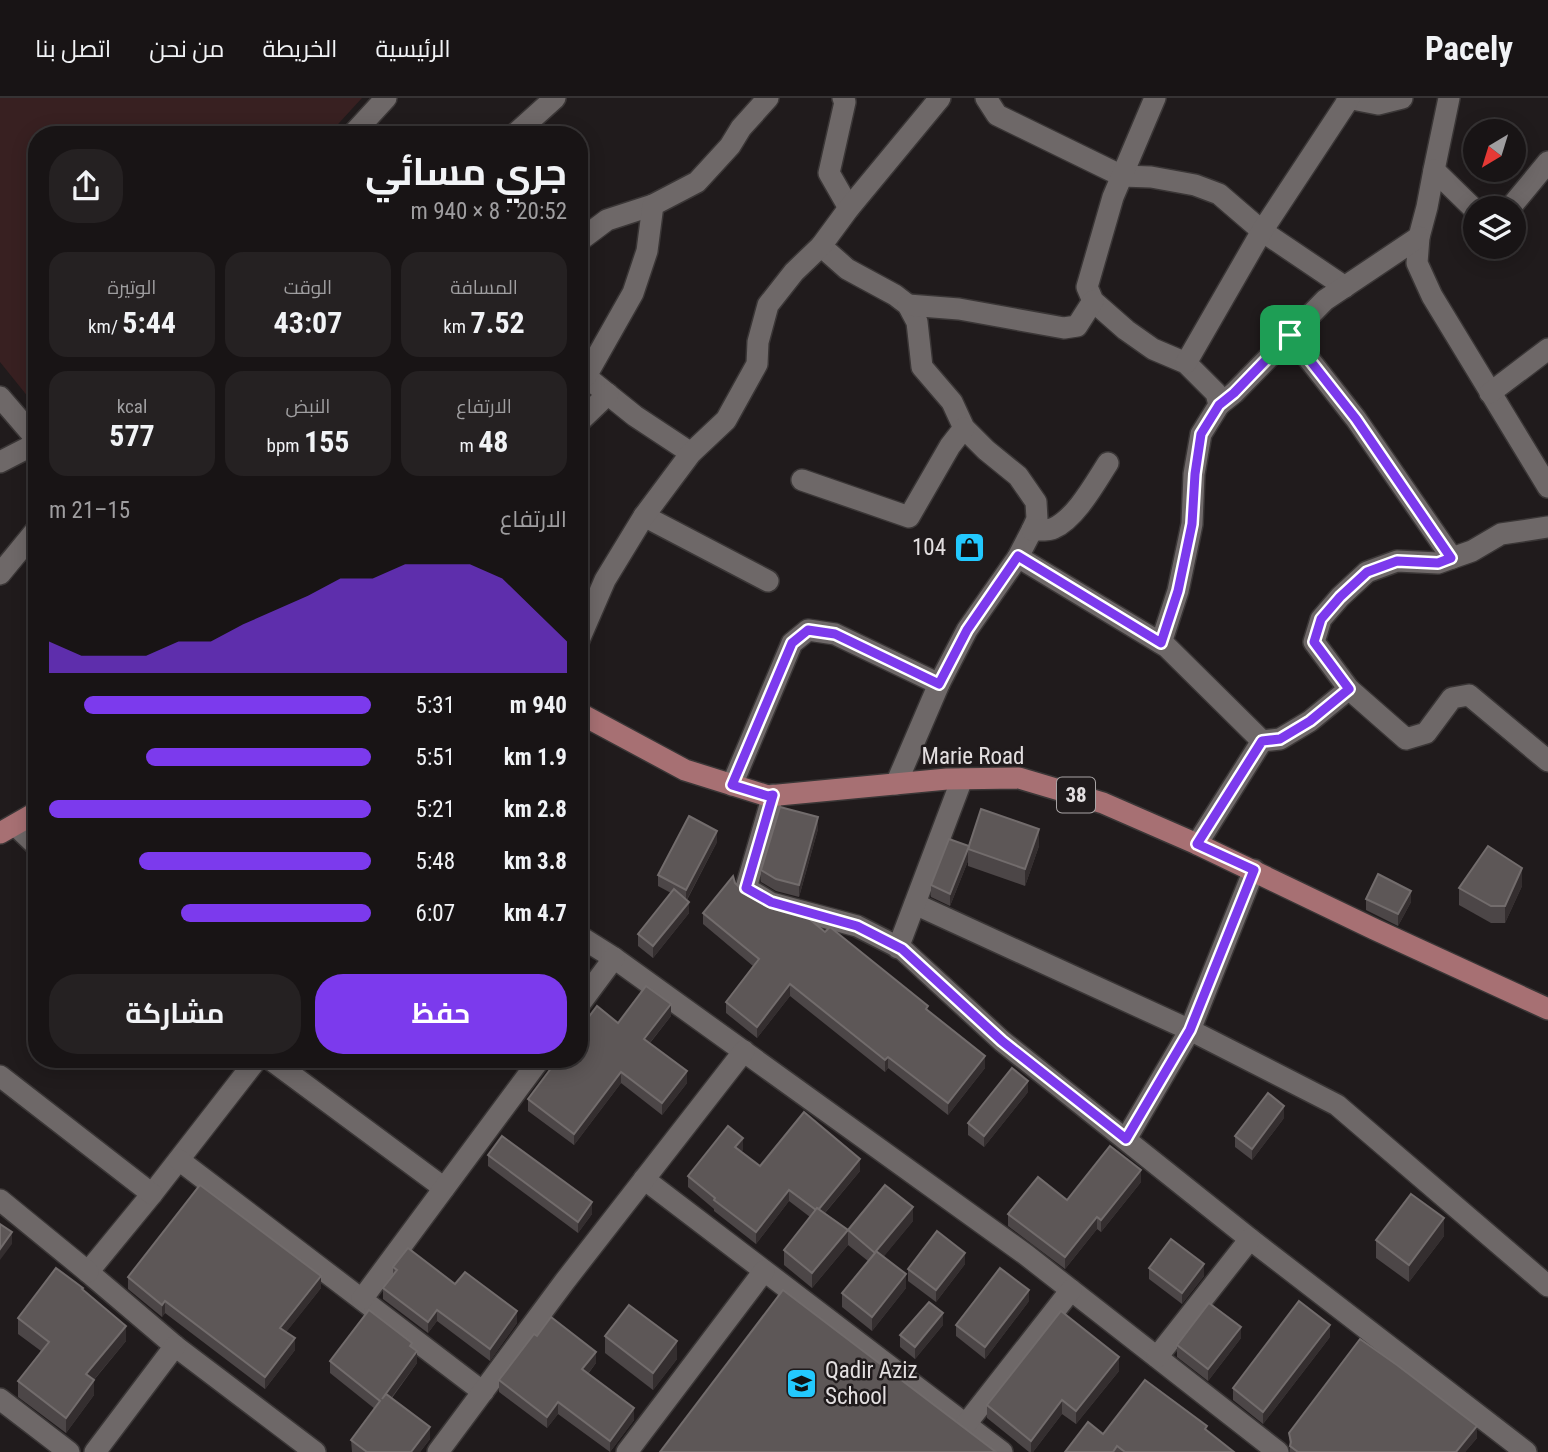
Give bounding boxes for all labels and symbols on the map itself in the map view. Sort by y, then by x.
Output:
north arrow [1463,119,1526,182]
pin [1260,305,1320,365]
shop icon: 104 [952,530,986,564]
place label: 104 [912,534,946,561]
street label: Marie Road [922,743,1024,770]
road number: 38 [1057,778,1095,812]
place label: Qadir Aziz School [825,1357,918,1410]
school or university icon: Qadir Aziz School [785,1366,819,1400]

